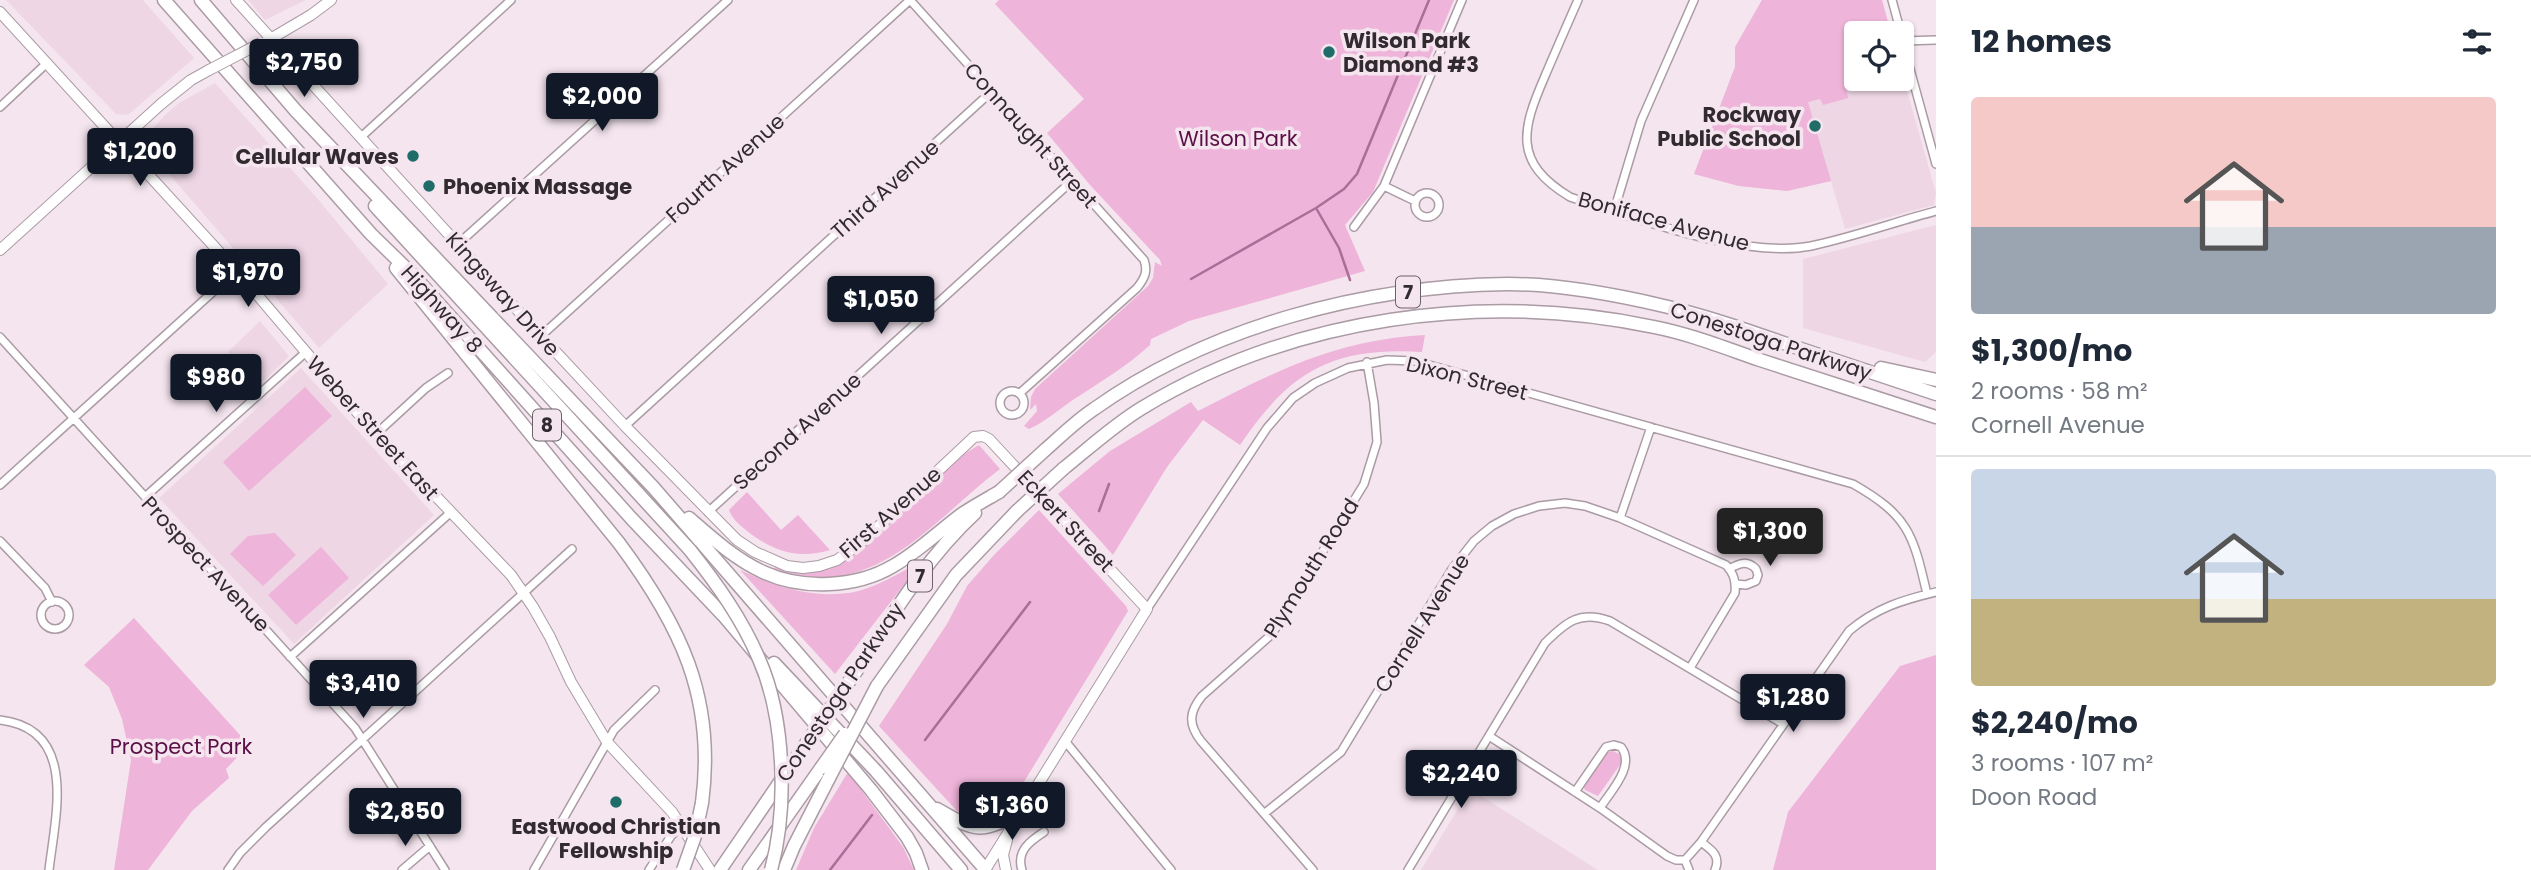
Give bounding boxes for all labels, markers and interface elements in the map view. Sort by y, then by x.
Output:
text: 12 homes [1971,20,2112,63]
map controls [1844,21,1914,91]
button: locate [1844,21,1914,91]
icon: filters [2458,23,2496,61]
place label: Wilson Park Diamond #3 [1343,26,1479,79]
pin: $2,750 [247,40,361,99]
marker: Wilson Park Diamond #3 [1321,44,1337,60]
text: $2,750 [265,46,343,78]
street label: Connaught Street [958,56,1104,214]
pin: $2,000 [545,74,659,133]
text: $2,000 [562,80,642,112]
place label: Rockway Public School [1657,100,1802,153]
street label: Fourth Avenue [659,107,791,229]
marker: Rockway Public School [1807,118,1823,134]
park label: Wilson Park [1178,124,1298,153]
pin: $1,200 [83,128,197,188]
street label: Third Avenue [825,133,945,245]
text: $1,200 [103,135,177,167]
place label: Cellular Waves [235,142,399,171]
icon: home [2171,143,2297,269]
marker: Cellular Waves [405,148,421,164]
place label: Phoenix Massage [443,172,632,201]
marker: Phoenix Massage [421,178,437,194]
street label: Boniface Avenue [1575,184,1753,258]
street label: Kingsway Drive [439,226,567,362]
pin: $1,970 [191,250,305,309]
text: $1,970 [212,256,284,288]
street label: Highway 8 [395,259,489,359]
pin: $1,050 [824,276,938,336]
road number: 7 [1396,276,1420,308]
text: $1,050 [843,283,919,315]
street label: Conestoga Parkway [1666,295,1876,387]
text: $1,300/mo [1971,329,2132,372]
street label: Dixon Street [1403,349,1531,407]
street label: Weber Street East [300,350,446,506]
pin: $980 [175,354,257,414]
text: $980 [186,361,246,393]
street label: Second Avenue [726,365,868,497]
text: 2 rooms · 58 m² [1971,375,2148,407]
text: Cornell Avenue [1971,409,2145,441]
road number: 8 [533,410,561,440]
street label: First Avenue [833,460,947,564]
street label: Eckert Street [1011,464,1121,578]
street label: Prospect Avenue [135,490,277,638]
street label: Plymouth Road [1257,493,1365,643]
pin: $1,300 [1713,508,1827,568]
text: $1,300 [1733,515,1807,547]
icon: home [2171,515,2297,641]
street label: Cornell Avenue [1368,548,1476,698]
road number: 7 [908,561,932,592]
street label: Conestoga Parkway [769,597,911,787]
pin: $3,410 [306,660,420,720]
text: $3,410 [326,667,400,699]
pin: $1,280 [1736,674,1850,734]
text: $1,280 [1756,681,1830,713]
text: $2,240/mo [1971,701,2138,744]
park label: Prospect Park [110,732,252,761]
text: 3 rooms · 107 m² [1971,747,2153,779]
pin: $2,240 [1404,750,1518,810]
text: $2,240 [1422,757,1500,789]
text: Doon Road [1971,781,2097,813]
pin: $1,360 [955,782,1069,842]
pin: $2,850 [348,788,462,848]
text: $1,360 [975,789,1049,821]
marker: Eastwood Christian Fellowship [608,794,624,810]
text: $2,850 [365,795,445,827]
place label: Eastwood Christian Fellowship [511,812,721,865]

